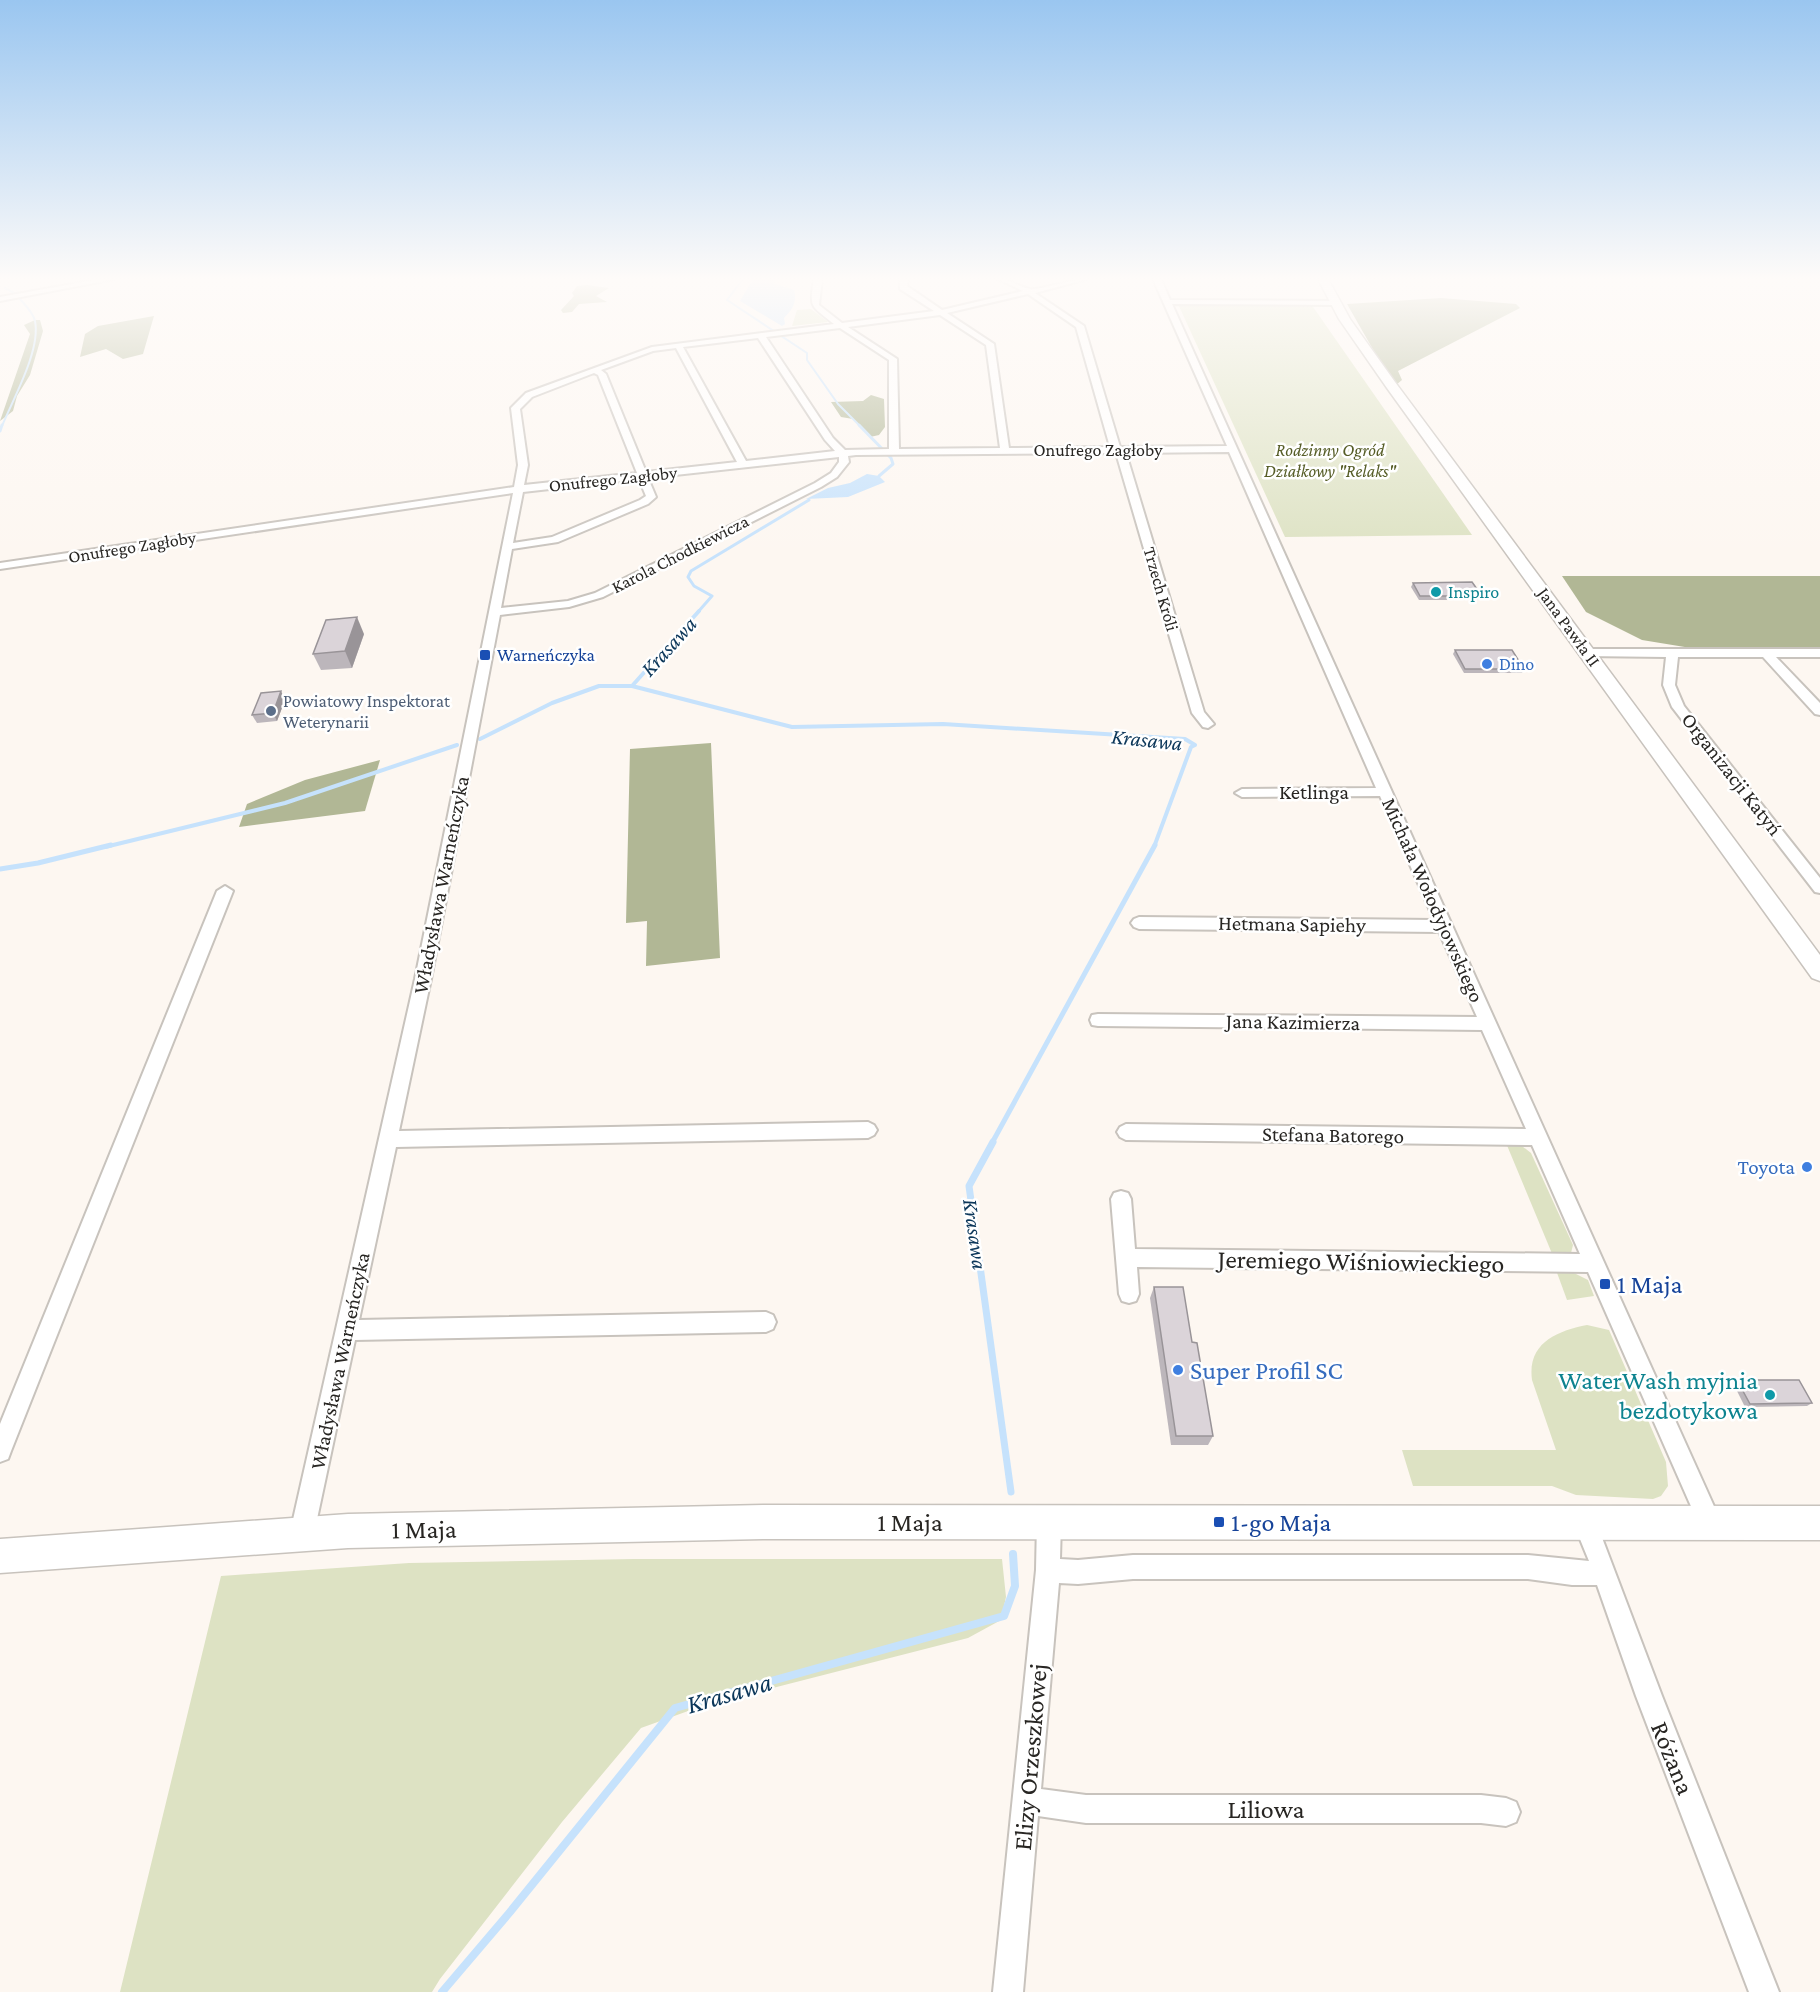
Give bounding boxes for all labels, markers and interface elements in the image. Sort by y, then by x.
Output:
street label: Onufrego Zagłoby [1033,440,1163,460]
park label: Rodzinny Ogród Działkowy "Relaks" [1264,440,1397,481]
street label: Onufrego Zagłoby [548,462,679,496]
street label: Karola Chodkiewicza [608,511,752,597]
street label: Onufrego Zagłoby [67,527,198,567]
street label: Trzech Króli [1139,545,1183,634]
place label: Inspiro [1448,582,1499,602]
street label: Jana Pawła II [1533,582,1604,670]
marker: Inspiro [1429,585,1443,599]
water label: Krasawa [635,611,702,681]
place label: Warneńczyka [497,645,595,665]
marker: Warneńczyka [478,648,492,662]
place label: Dino [1499,654,1534,674]
marker: Dino [1480,657,1494,671]
place label: Powiatowy Inspektorat Weterynarii [283,691,451,732]
marker: Powiatowy Inspektorat Weterynarii [264,704,278,718]
street label: Organizacji Katyń [1677,708,1787,840]
water label: Krasawa [1110,723,1184,756]
street label: Władysława Warneńczyka [408,774,474,996]
street label: Ketlinga [1279,780,1349,804]
street label: Michała Wołodyjowskiego [1377,794,1489,1006]
street label: Hetmana Sapiehy [1218,911,1366,937]
street label: Jana Kazimierza [1224,1009,1361,1035]
street label: Stefana Batorego [1262,1122,1404,1148]
place label: Toyota [1738,1155,1795,1179]
marker: Toyota [1800,1160,1814,1174]
water label: Krasawa [958,1197,993,1271]
street label: Jeremiego Wiśniowieckiego [1215,1244,1505,1278]
street label: Władysława Warneńczyka [305,1250,375,1472]
place label: 1 Maja [1617,1270,1682,1299]
marker: 1 Maja [1598,1277,1612,1291]
place label: Super Profil SC [1190,1356,1343,1385]
marker: Super Profil SC [1171,1363,1185,1377]
place label: WaterWash myjnia bezdotykowa [1558,1366,1758,1425]
marker: WaterWash myjnia bezdotykowa [1763,1388,1777,1402]
street label: 1 Maja [877,1508,943,1537]
place label: 1-go Maja [1231,1508,1331,1537]
street label: 1 Maja [391,1514,457,1545]
marker: 1-go Maja [1212,1515,1226,1529]
street label: Elizy Orzeszkowej [1008,1662,1053,1852]
water label: Krasawa [683,1666,776,1719]
street label: Różana [1645,1718,1700,1799]
street label: Liliowa [1227,1795,1305,1824]

